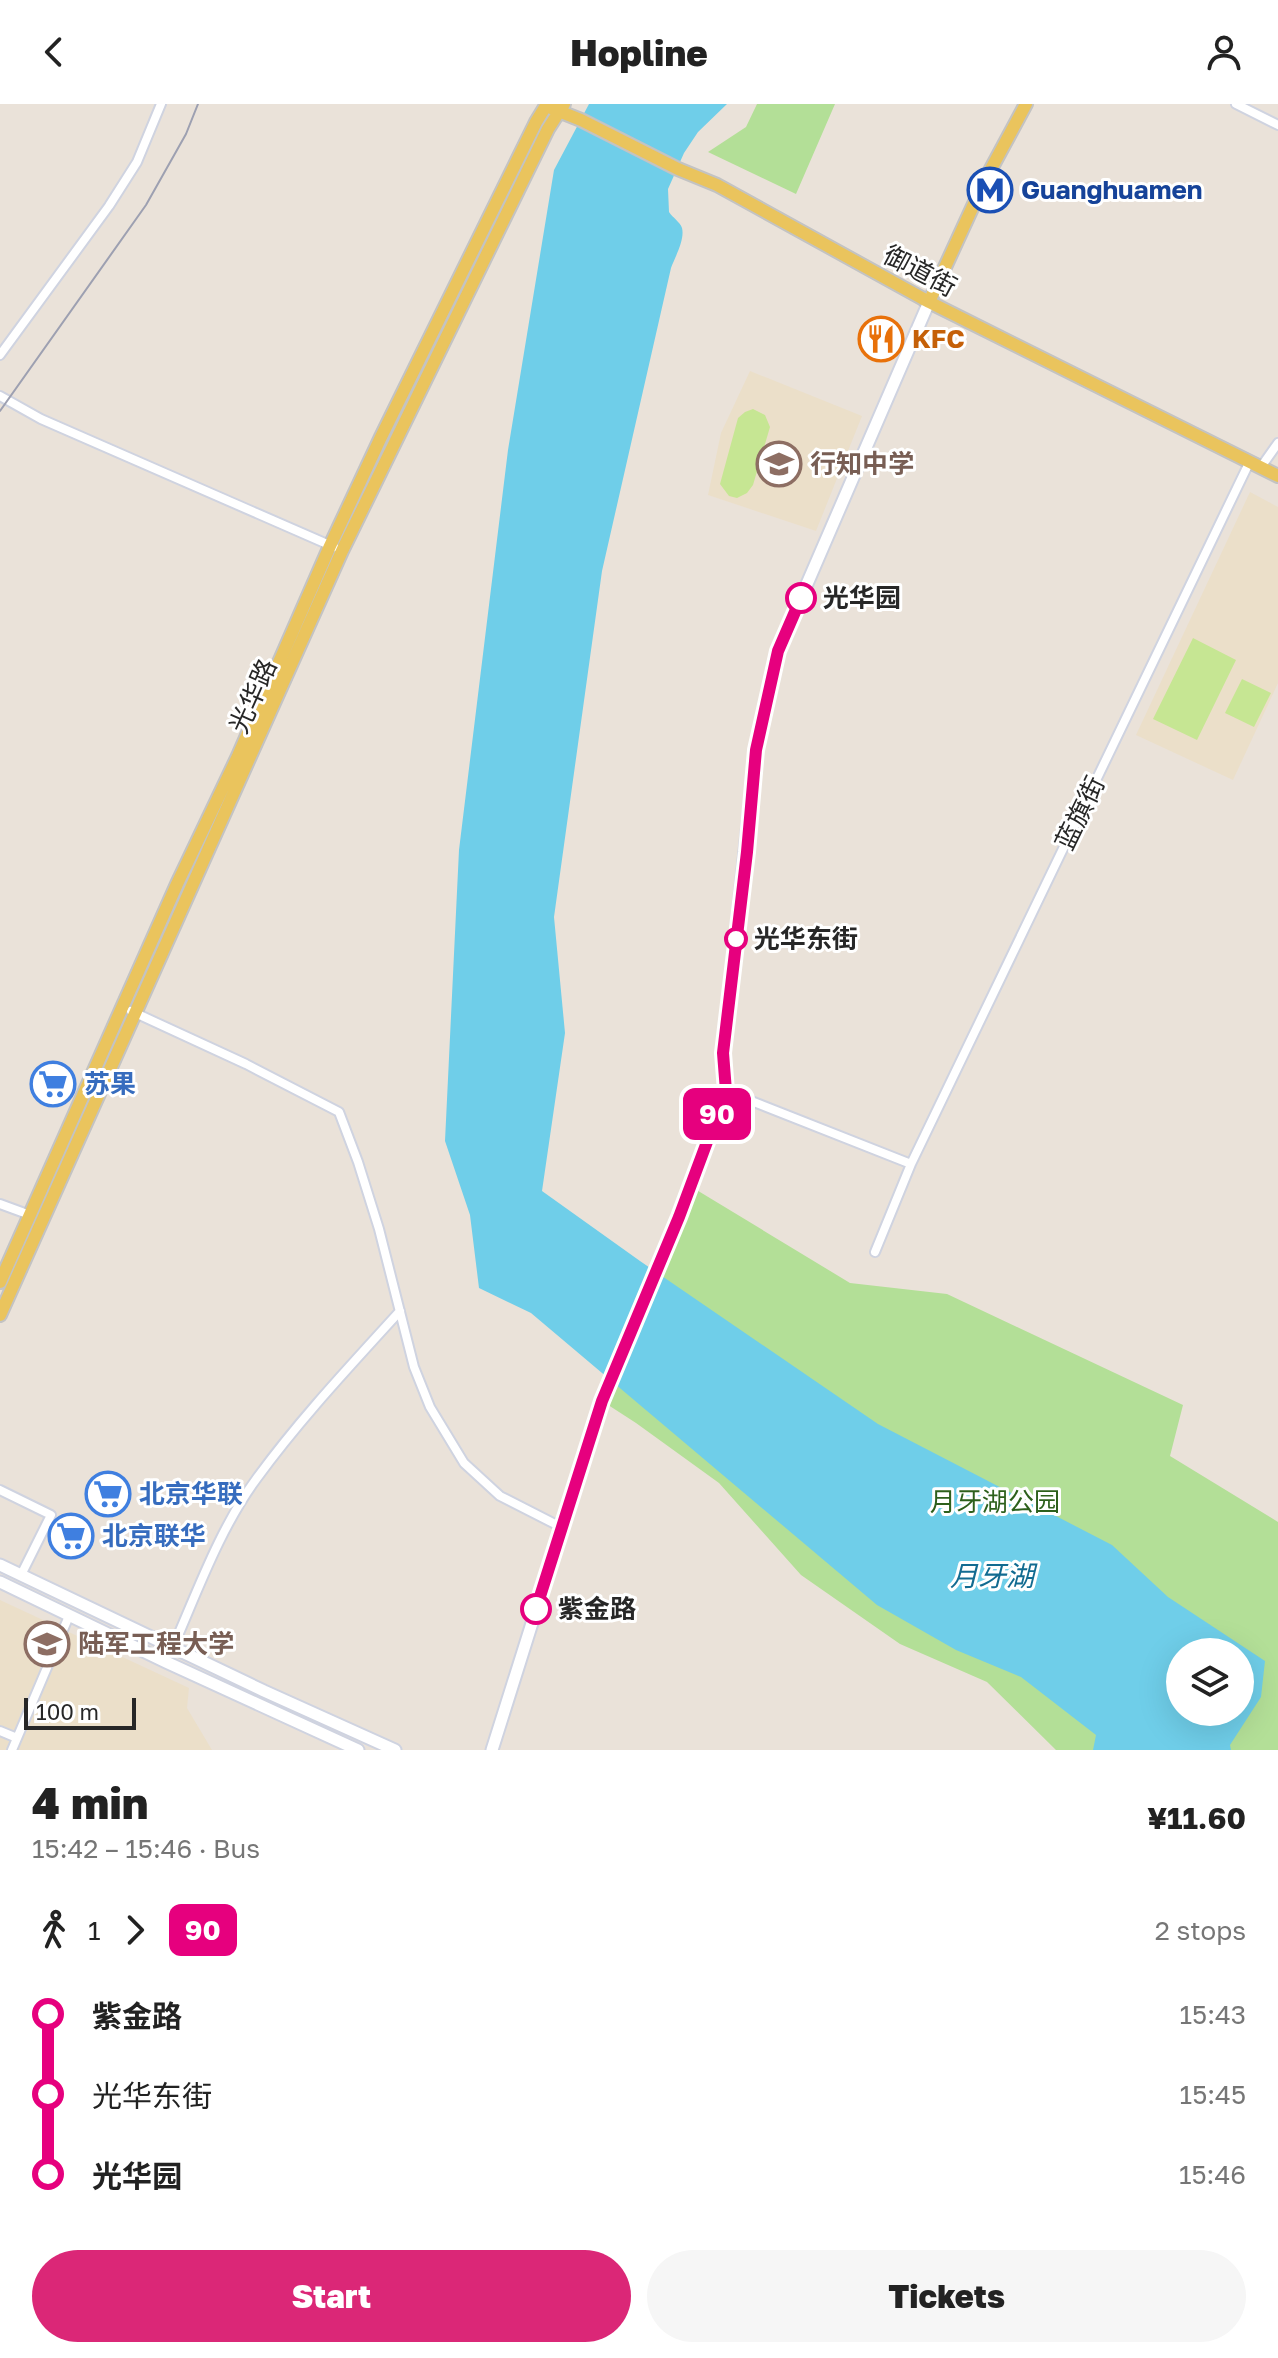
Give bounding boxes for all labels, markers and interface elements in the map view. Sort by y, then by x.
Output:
icon: back [32,30,76,74]
icon: person [1202,30,1246,74]
text: Hopline [570,31,708,74]
metro station icon: Guanghuamen [966,166,1014,214]
place label: Guanghuamen [1021,174,1202,205]
street label: 御道街 [879,239,962,303]
restaurant icon: KFC [857,315,905,363]
place label: KFC [912,323,965,354]
school or university icon: 行知中学 [755,440,803,488]
place label: 行知中学 [810,448,914,479]
place label: 光华园 [823,582,901,613]
marker: 光华园 [786,583,816,613]
street label: 光华路 [223,654,283,738]
street label: 蓝旗街 [1049,771,1111,855]
place label: 光华东街 [754,923,858,954]
marker: 光华东街 [725,928,747,950]
supermarket icon: 苏果 [29,1060,77,1108]
place label: 苏果 [84,1068,136,1099]
line badge: 90 [681,1088,753,1140]
text: 90 [699,1097,735,1130]
supermarket icon: 北京华联 [84,1470,132,1518]
place label: 北京华联 [139,1478,243,1509]
park label: 月牙湖公园 [930,1486,1060,1517]
supermarket icon: 北京联华 [47,1512,95,1560]
place label: 北京联华 [102,1520,206,1551]
water label: 月牙湖 [950,1559,1038,1592]
place label: 紫金路 [558,1593,636,1624]
marker: 紫金路 [521,1594,551,1624]
school or university icon: 陆军工程大学 [23,1620,71,1668]
place label: 陆军工程大学 [78,1628,234,1659]
map controls [1166,1638,1254,1726]
button: layers [1166,1638,1254,1726]
scale bar [24,1694,136,1730]
text: 100 m [36,1698,99,1725]
text: 4 min [32,1776,148,1829]
text: ¥11.60 [1147,1800,1246,1836]
text: 15:42 – 15:46 · Bus [32,1833,260,1864]
icon: walk [32,1908,76,1952]
icon: forward [113,1908,157,1952]
text: 90 [185,1913,221,1946]
text: 1 [88,1915,101,1946]
text: 2 stops [1155,1915,1246,1946]
text: 紫金路 [92,1998,182,2034]
text: 15:43 [1179,1999,1246,2030]
text: 光华东街 [92,2078,212,2114]
text: 15:45 [1180,2079,1246,2110]
text: 光华园 [92,2158,182,2194]
text: 15:46 [1179,2159,1246,2190]
button: Start [32,2250,631,2342]
button: Tickets [647,2250,1246,2342]

